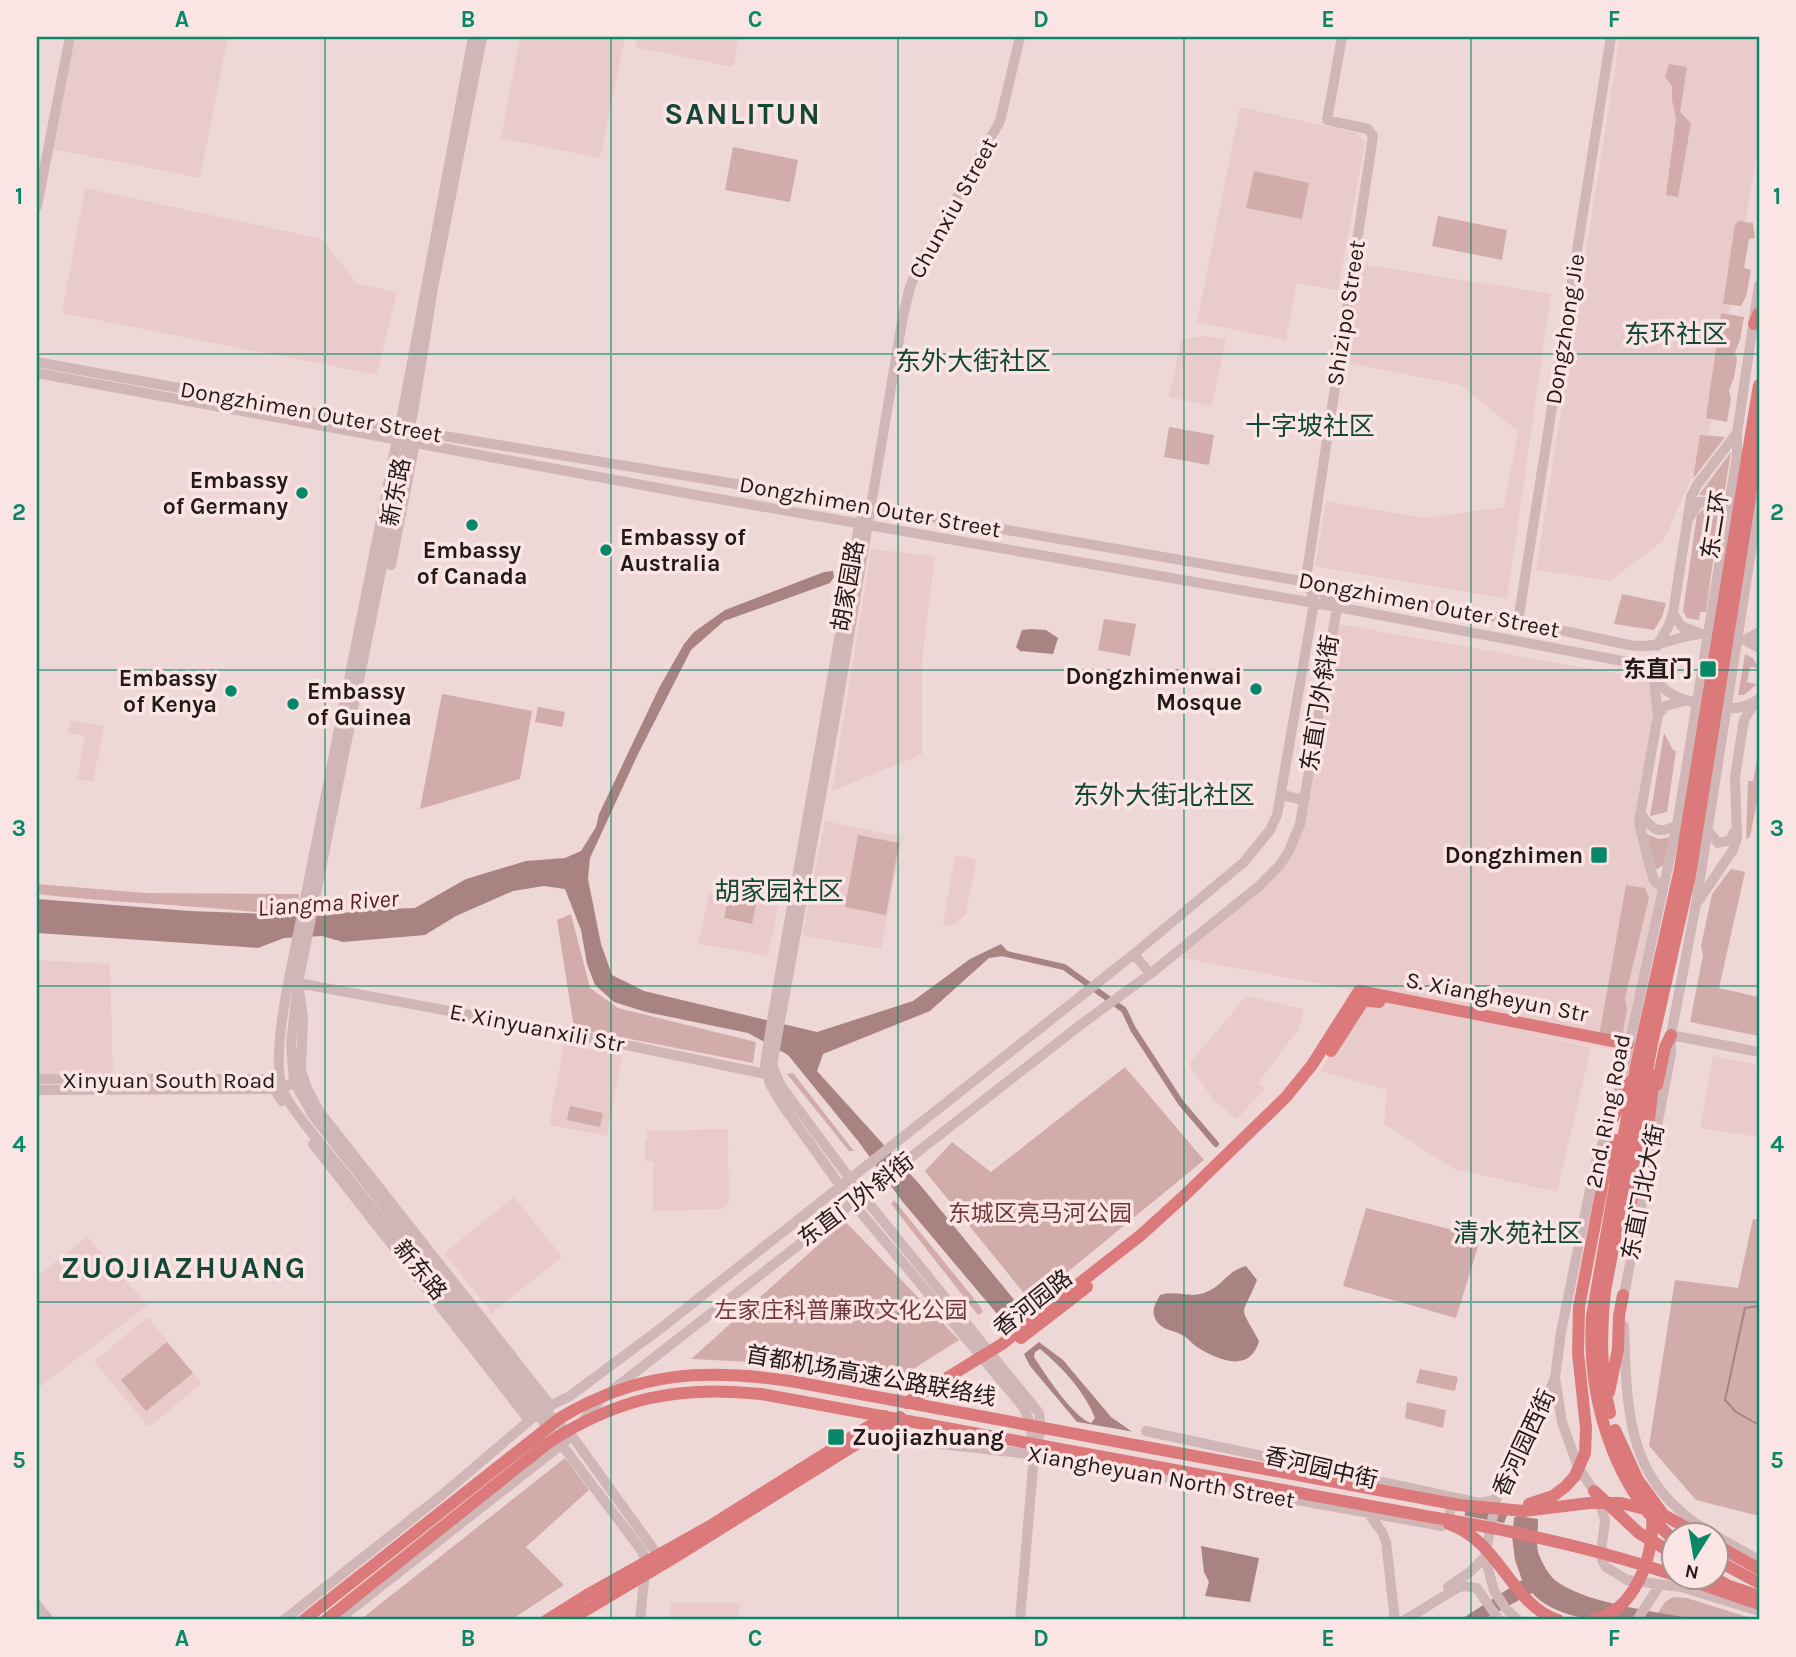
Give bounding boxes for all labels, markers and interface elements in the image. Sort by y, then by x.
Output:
text: A [175,6,189,33]
text: B [461,6,475,33]
text: C [748,6,762,33]
text: D [1033,6,1049,33]
text: E [1321,6,1335,33]
text: F [1608,6,1620,33]
district label: SANLITUN [664,96,822,132]
street label: Chunxiu Street [903,133,1003,283]
text: 1 [15,183,23,210]
text: 1 [1773,183,1781,210]
street label: Shizipo Street [1321,238,1371,388]
street label: Dongzhong Jie [1540,252,1590,406]
district label: 东环社区 [1624,319,1728,350]
district label: 东外大街社区 [895,346,1051,377]
street label: Dongzhimen Outer Street [178,376,444,448]
district label: 十字坡社区 [1245,411,1375,442]
street label: 新东路 [376,456,416,528]
place label: Embassy of Germany [163,467,288,520]
street label: Dongzhimen Outer Street [737,471,1003,543]
marker: Embassy of Germany [294,485,310,501]
street label: 东二环 [1696,489,1734,561]
text: 2 [12,499,26,526]
text: 2 [1770,499,1784,526]
marker: Embassy of Canada [464,517,480,533]
place label: Embassy of Australia [620,524,746,577]
place label: Embassy of Canada [417,537,527,590]
street label: 胡家园路 [827,538,869,634]
marker: Embassy of Australia [598,542,614,558]
street label: Dongzhimen Outer Street [1296,566,1562,644]
street label: 东直门外斜街 [1296,633,1344,773]
place label: 东直门 [1623,656,1692,683]
marker: 东直门 [1698,659,1718,679]
place label: Dongzhimenwai Mosque [1065,663,1242,716]
place label: Embassy of Kenya [119,665,217,718]
place label: Embassy of Guinea [307,678,412,731]
marker: Dongzhimenwai Mosque [1248,681,1264,697]
marker: Embassy of Kenya [223,683,239,699]
marker: Embassy of Guinea [285,696,301,712]
district label: 东外大街北社区 [1073,780,1255,811]
text: 3 [12,815,26,842]
text: 3 [1770,815,1784,842]
place label: Dongzhimen [1445,842,1583,869]
marker: Dongzhimen [1589,845,1609,865]
district label: 胡家园社区 [714,876,844,907]
water label: Liangma River [257,884,400,922]
street label: S. Xiangheyun Str [1404,966,1591,1028]
street label: E. Xinyuanxili Str [447,998,627,1058]
street label: 2nd. Ring Road [1580,1032,1636,1190]
street label: Xinyuan South Road [62,1067,276,1094]
street label: 东直门北大街 [1617,1122,1669,1262]
text: 4 [12,1131,26,1158]
text: 4 [1770,1131,1784,1158]
street label: 东直门外斜街 [793,1148,919,1252]
park label: 东城区亮马河公园 [948,1200,1132,1227]
district label: 清水苑社区 [1453,1218,1583,1249]
street label: 新东路 [388,1235,452,1305]
district label: ZUOJIAZHUANG [61,1250,307,1286]
street label: 香河园路 [988,1264,1078,1342]
park label: 左家庄科普廉政文化公园 [715,1297,968,1324]
street label: 首都机场高速公路联络线 [744,1341,998,1411]
street label: 香河园西街 [1487,1385,1561,1501]
place label: Zuojiazhuang [852,1424,1004,1451]
marker: Zuojiazhuang [826,1427,846,1447]
street label: Xiangheyuan North Street [1025,1440,1297,1514]
street label: 香河园中街 [1262,1442,1380,1494]
text: 5 [12,1447,26,1474]
text: 5 [1770,1447,1784,1474]
north arrow [1660,1520,1730,1590]
text: N [1683,1560,1701,1584]
text: A [175,1625,189,1652]
text: B [461,1625,475,1652]
text: C [748,1625,762,1652]
text: D [1033,1625,1049,1652]
text: E [1321,1625,1335,1652]
text: F [1608,1625,1620,1652]

